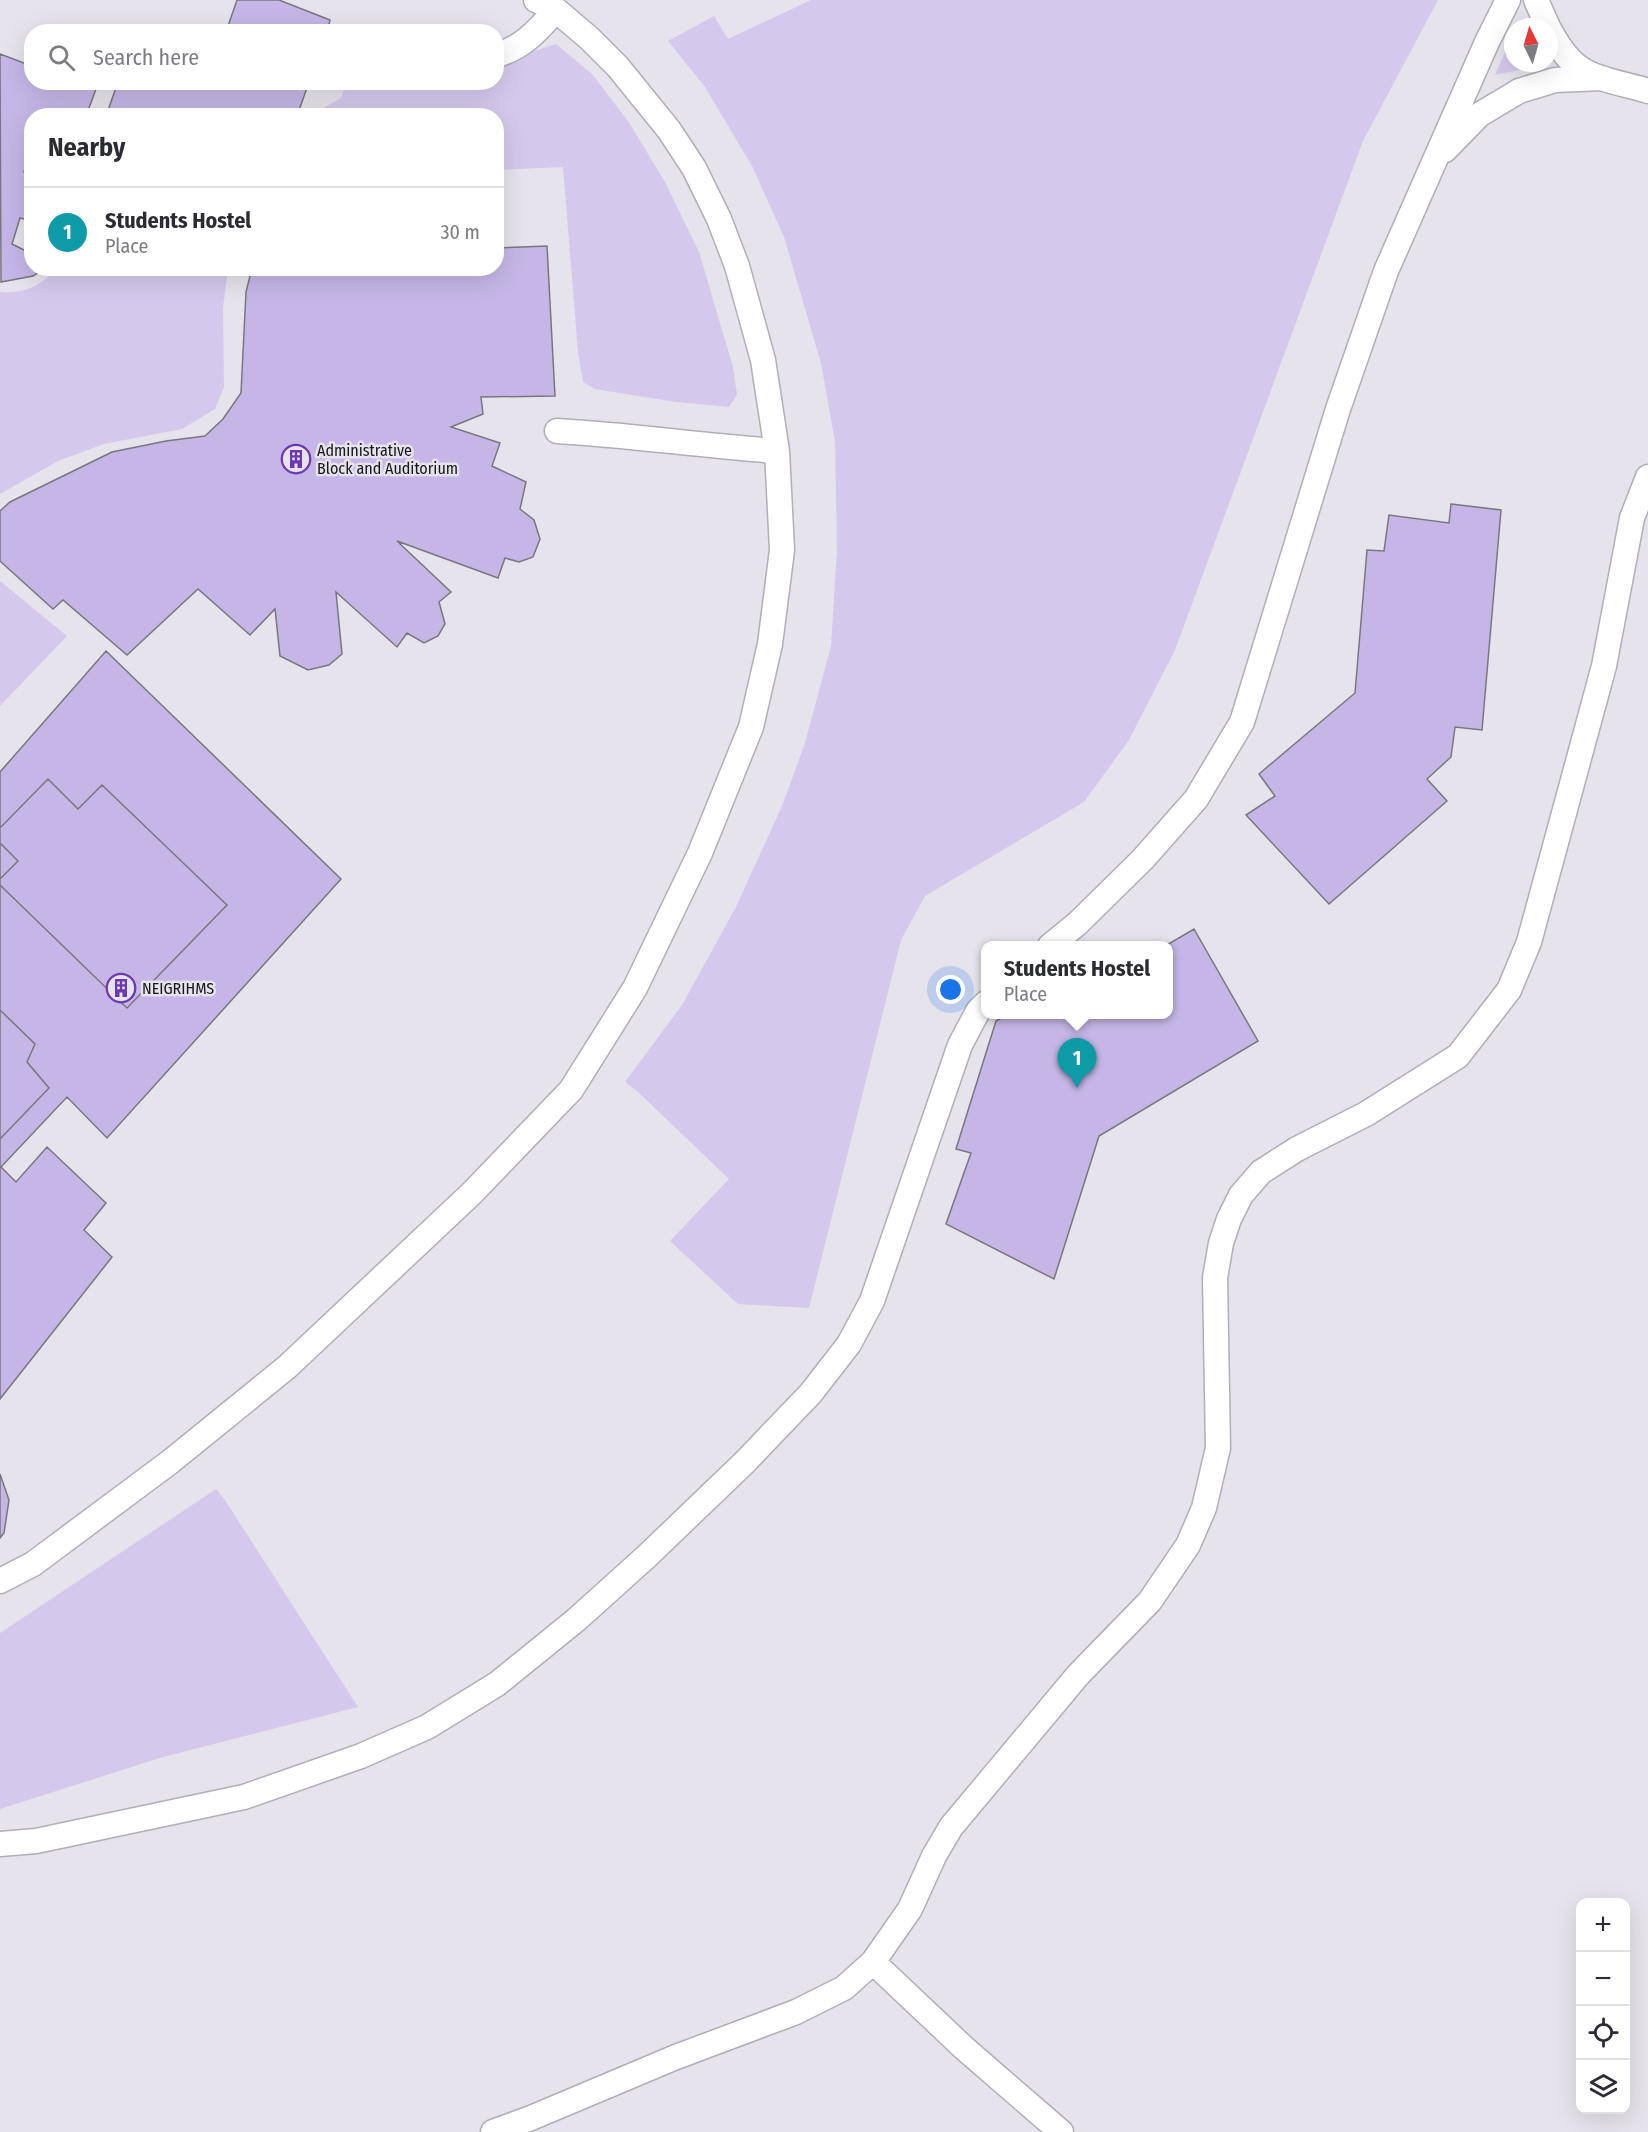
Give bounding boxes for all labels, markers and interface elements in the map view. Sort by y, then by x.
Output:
north arrow [1504,18,1558,72]
search box [24,24,504,90]
icon: search [45,41,78,74]
text: Search here [93,44,199,71]
text: Nearby [48,132,125,163]
text: Students Hostel [105,207,251,234]
text: 1 [63,220,72,244]
text: 30 m [440,220,480,244]
text: Place [105,234,148,258]
place label: Administrative Block and Auditorium [317,441,458,478]
building icon: Administrative Block and Auditorium [280,443,312,475]
popup [981,941,1173,1019]
text: Students Hostel [1004,955,1150,982]
building icon: NEIGRIHMS [105,972,137,1004]
your location [936,975,965,1004]
place label: NEIGRIHMS [142,979,214,998]
text: Place [1004,982,1047,1006]
pin: 1 [1058,1038,1096,1088]
map controls [1576,1898,1630,2114]
button: + [1576,1898,1630,1952]
button: − [1576,1952,1630,2006]
button: locate [1576,2006,1630,2060]
button: layers [1576,2060,1630,2114]

